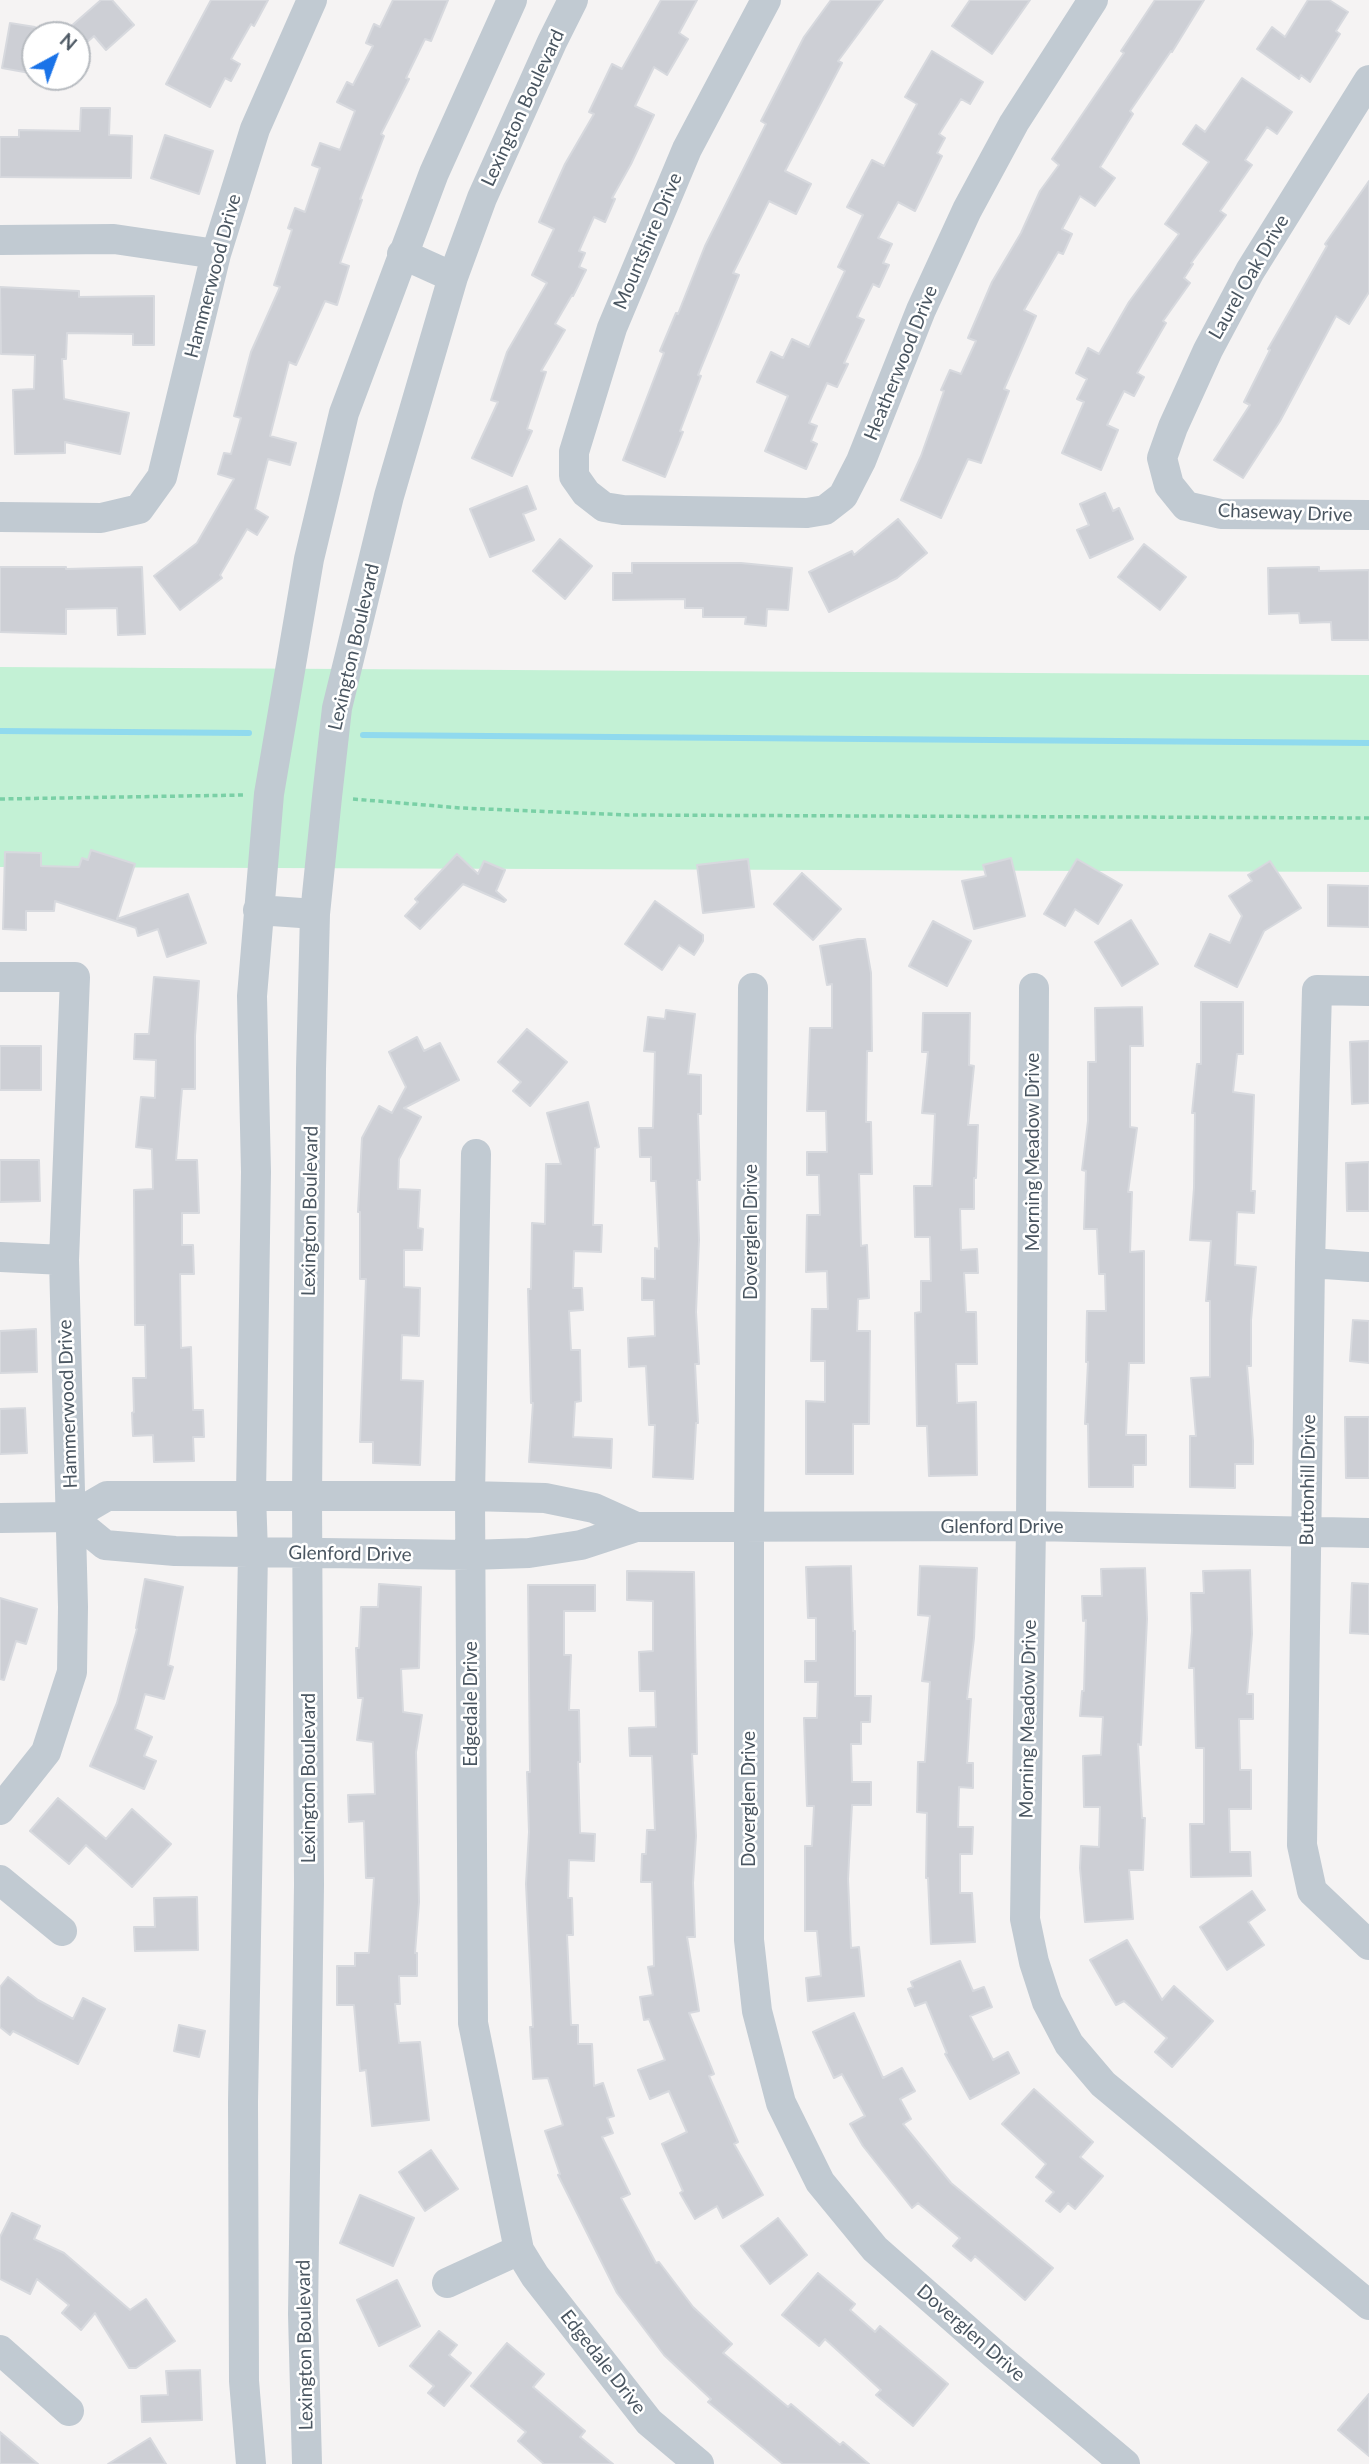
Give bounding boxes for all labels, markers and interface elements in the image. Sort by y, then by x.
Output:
north arrow [21,21,91,91]
street label: Lexington Boulevard [477,26,569,190]
text: N [56,28,82,55]
street label: Mountshire Drive [609,169,687,313]
street label: Hammerwood Drive [180,191,246,361]
street label: Laurel Oak Drive [1204,211,1294,343]
street label: Heatherwood Drive [860,282,942,444]
street label: Chaseway Drive [1217,499,1353,527]
street label: Lexington Boulevard [324,561,384,733]
street label: Morning Meadow Drive [1022,1053,1044,1251]
street label: Lexington Boulevard [297,1126,323,1296]
street label: Doverglen Drive [740,1164,762,1300]
street label: Hammerwood Drive [54,1319,82,1489]
street label: Buttonhill Drive [1295,1414,1321,1546]
street label: Glenford Drive [940,1516,1064,1538]
street label: Glenford Drive [288,1542,412,1566]
street label: Morning Meadow Drive [1015,1619,1041,1819]
street label: Edgedale Drive [460,1641,482,1767]
street label: Lexington Boulevard [298,1693,320,1863]
street label: Doverglen Drive [738,1731,760,1867]
street label: Lexington Boulevard [292,2260,318,2430]
street label: Doverglen Drive [912,2280,1030,2386]
street label: Edgedale Drive [555,2305,651,2419]

